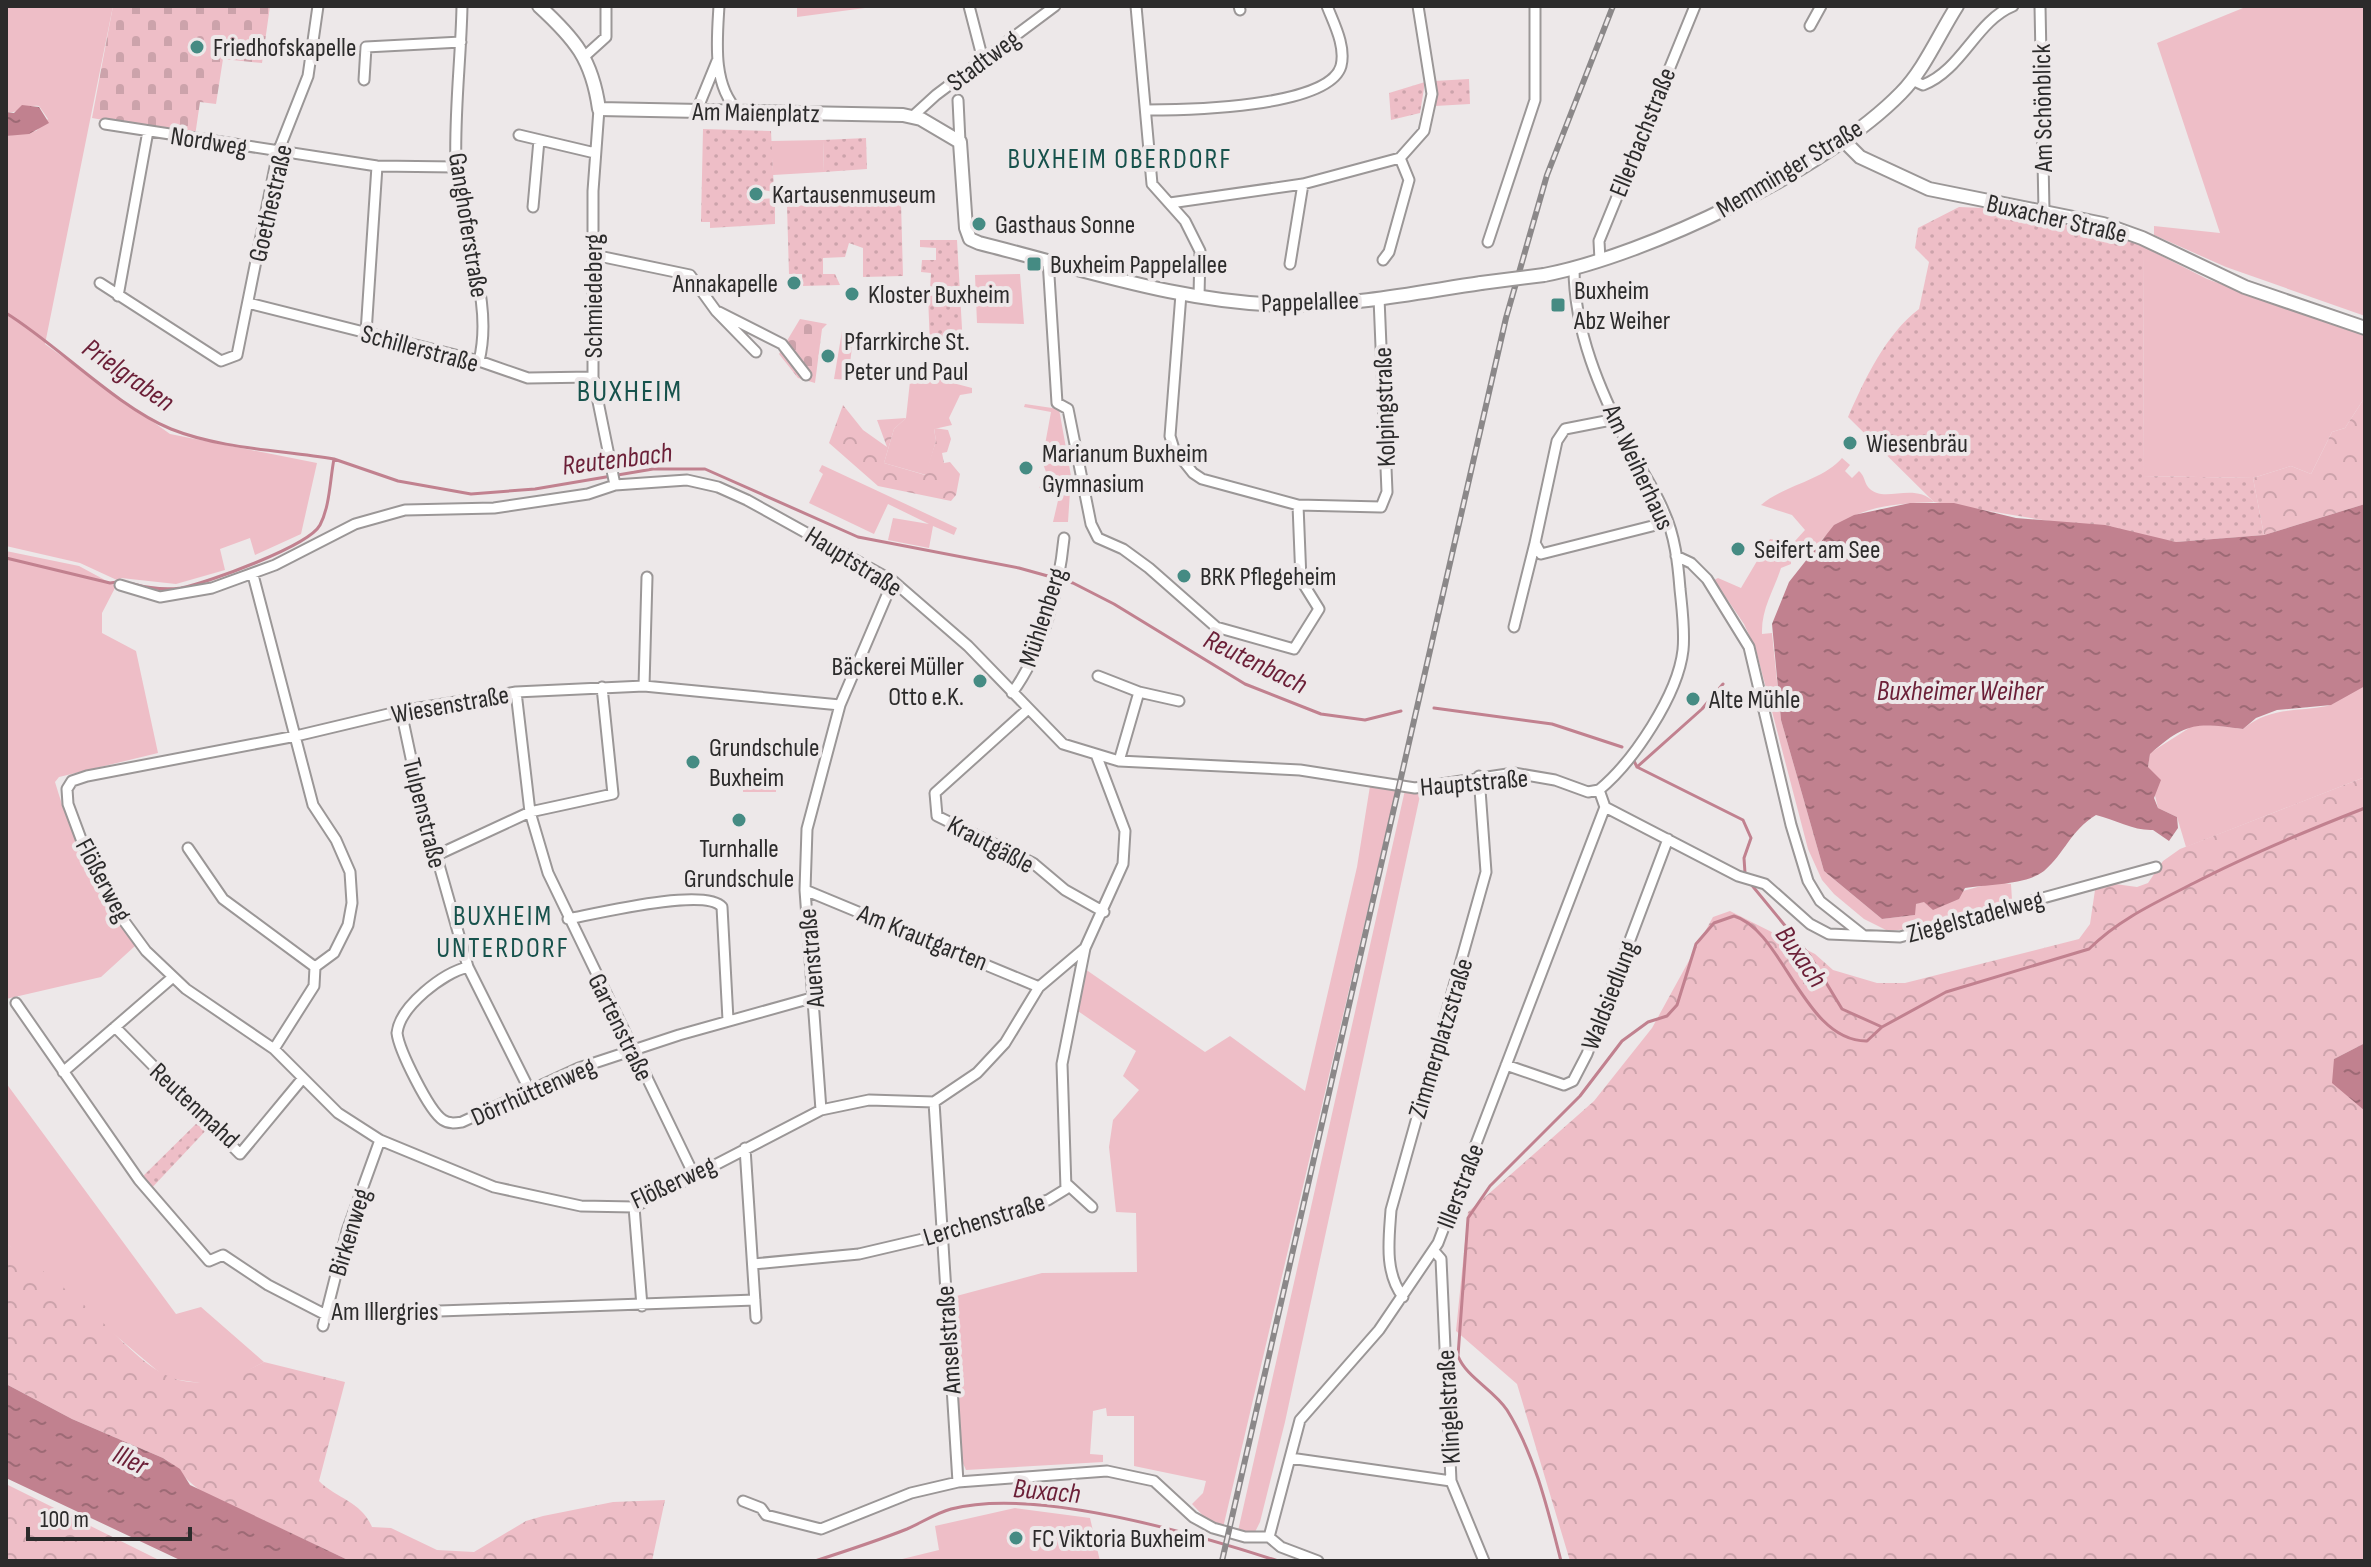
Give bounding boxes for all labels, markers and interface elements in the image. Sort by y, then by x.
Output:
street label: Stadtweg [941,24,1026,99]
place label: Friedhofskapelle [213,33,356,64]
marker: Friedhofskapelle [188,38,206,56]
street label: Am Schönblick [2027,43,2060,173]
street label: Ellerbachstraße [1603,64,1683,202]
street label: Am Maienplatz [691,97,820,130]
street label: Memminger Straße [1711,113,1868,225]
street label: Nordweg [168,121,249,164]
street label: Goethestraße [243,142,300,265]
district label: BUXHEIM OBERDORF [1008,143,1232,176]
street label: Ganghoferstraße [441,151,494,300]
place label: Kartausenmuseum [772,180,936,211]
marker: Kartausenmuseum [747,185,765,203]
street label: Buxacher Straße [1984,188,2130,251]
place label: Gasthaus Sonne [995,210,1135,241]
marker: Gasthaus Sonne [970,215,988,233]
street label: Schmiedeberg [579,234,610,358]
place label: Buxheim Pappelallee [1050,250,1227,281]
marker: Buxheim Pappelallee [1025,255,1043,273]
place label: Annakapelle [672,269,778,300]
marker: Annakapelle [785,274,803,292]
place label: Buxheim Abz Weiher [1573,276,1671,337]
place label: Kloster Buxheim [868,280,1010,311]
marker: Kloster Buxheim [843,285,861,303]
street label: Pappelallee [1261,285,1360,320]
marker: Buxheim Abz Weiher [1549,296,1567,314]
street label: Schillerstraße [357,319,482,380]
place label: Pfarrkirche St. Peter und Paul [844,327,970,388]
water label: Prielgraben [76,332,181,419]
marker: Pfarrkirche St. Peter und Paul [819,347,837,365]
street label: Kolpingstraße [1368,347,1403,467]
district label: BUXHEIM [577,374,683,410]
street label: Am Weiherhaus [1595,399,1680,535]
place label: Wiesenbräu [1866,429,1968,460]
marker: Wiesenbräu [1841,434,1859,452]
water label: Reutenbach [560,436,674,483]
place label: Marianum Buxheim Gymnasium [1042,439,1208,500]
marker: Marianum Buxheim Gymnasium [1017,459,1035,477]
street label: Hauptstraße [799,520,907,604]
place label: Seifert am See [1754,535,1881,566]
marker: Seifert am See [1729,540,1747,558]
place label: BRK Pflegeheim [1200,562,1336,593]
street label: Mühlenberg [1013,564,1074,671]
marker: BRK Pflegeheim [1175,567,1193,585]
water label: Reutenbach [1198,623,1313,702]
place label: Bäckerei Müller Otto e.K. [832,652,965,713]
marker: Bäckerei Müller Otto e.K. [971,672,989,690]
water label: Buxheimer Weiher [1877,675,2044,708]
street label: Wiesenstraße [389,680,511,731]
place label: Alte Mühle [1708,685,1800,716]
marker: Alte Mühle [1684,690,1702,708]
place label: Grundschule Buxheim [709,733,819,794]
marker: Grundschule Buxheim [684,753,702,771]
street label: Tulpenstraße [395,755,452,872]
street label: Hauptstraße [1419,763,1529,804]
street label: Krautgäßle [942,810,1039,881]
marker: Turnhalle Grundschule [730,811,748,829]
street label: Flößerweg [68,834,137,928]
place label: Turnhalle Grundschule [684,834,794,895]
street label: Ziegelstadelweg [1904,884,2047,951]
street label: Am Krautgarten [852,898,992,978]
district label: BUXHEIM UNTERDORF [436,900,570,965]
street label: Auenstraße [793,907,832,1010]
water label: Buxach [1768,920,1834,994]
street label: Waldsiedlung [1575,936,1645,1055]
street label: Zimmerplatzstraße [1402,955,1480,1122]
street label: Gartenstraße [580,969,659,1086]
street label: Dörrhüttenweg [467,1051,601,1134]
street label: Reutenmahd [143,1057,245,1155]
street label: Illerstraße [1431,1140,1492,1233]
street label: Flößerweg [626,1150,721,1216]
street label: Birkenweg [322,1185,378,1280]
street label: Lerchenstraße [920,1187,1049,1254]
street label: Amselstraße [930,1285,969,1396]
street label: Am Illergries [330,1297,439,1328]
street label: Klingelstraße [1431,1349,1468,1465]
water label: Iller [108,1438,154,1483]
water label: Buxach [1012,1472,1082,1511]
scale bar [28,1491,190,1541]
text: 100 m [40,1505,89,1534]
place label: FC Viktoria Buxheim [1032,1524,1205,1555]
marker: FC Viktoria Buxheim [1007,1529,1025,1547]

